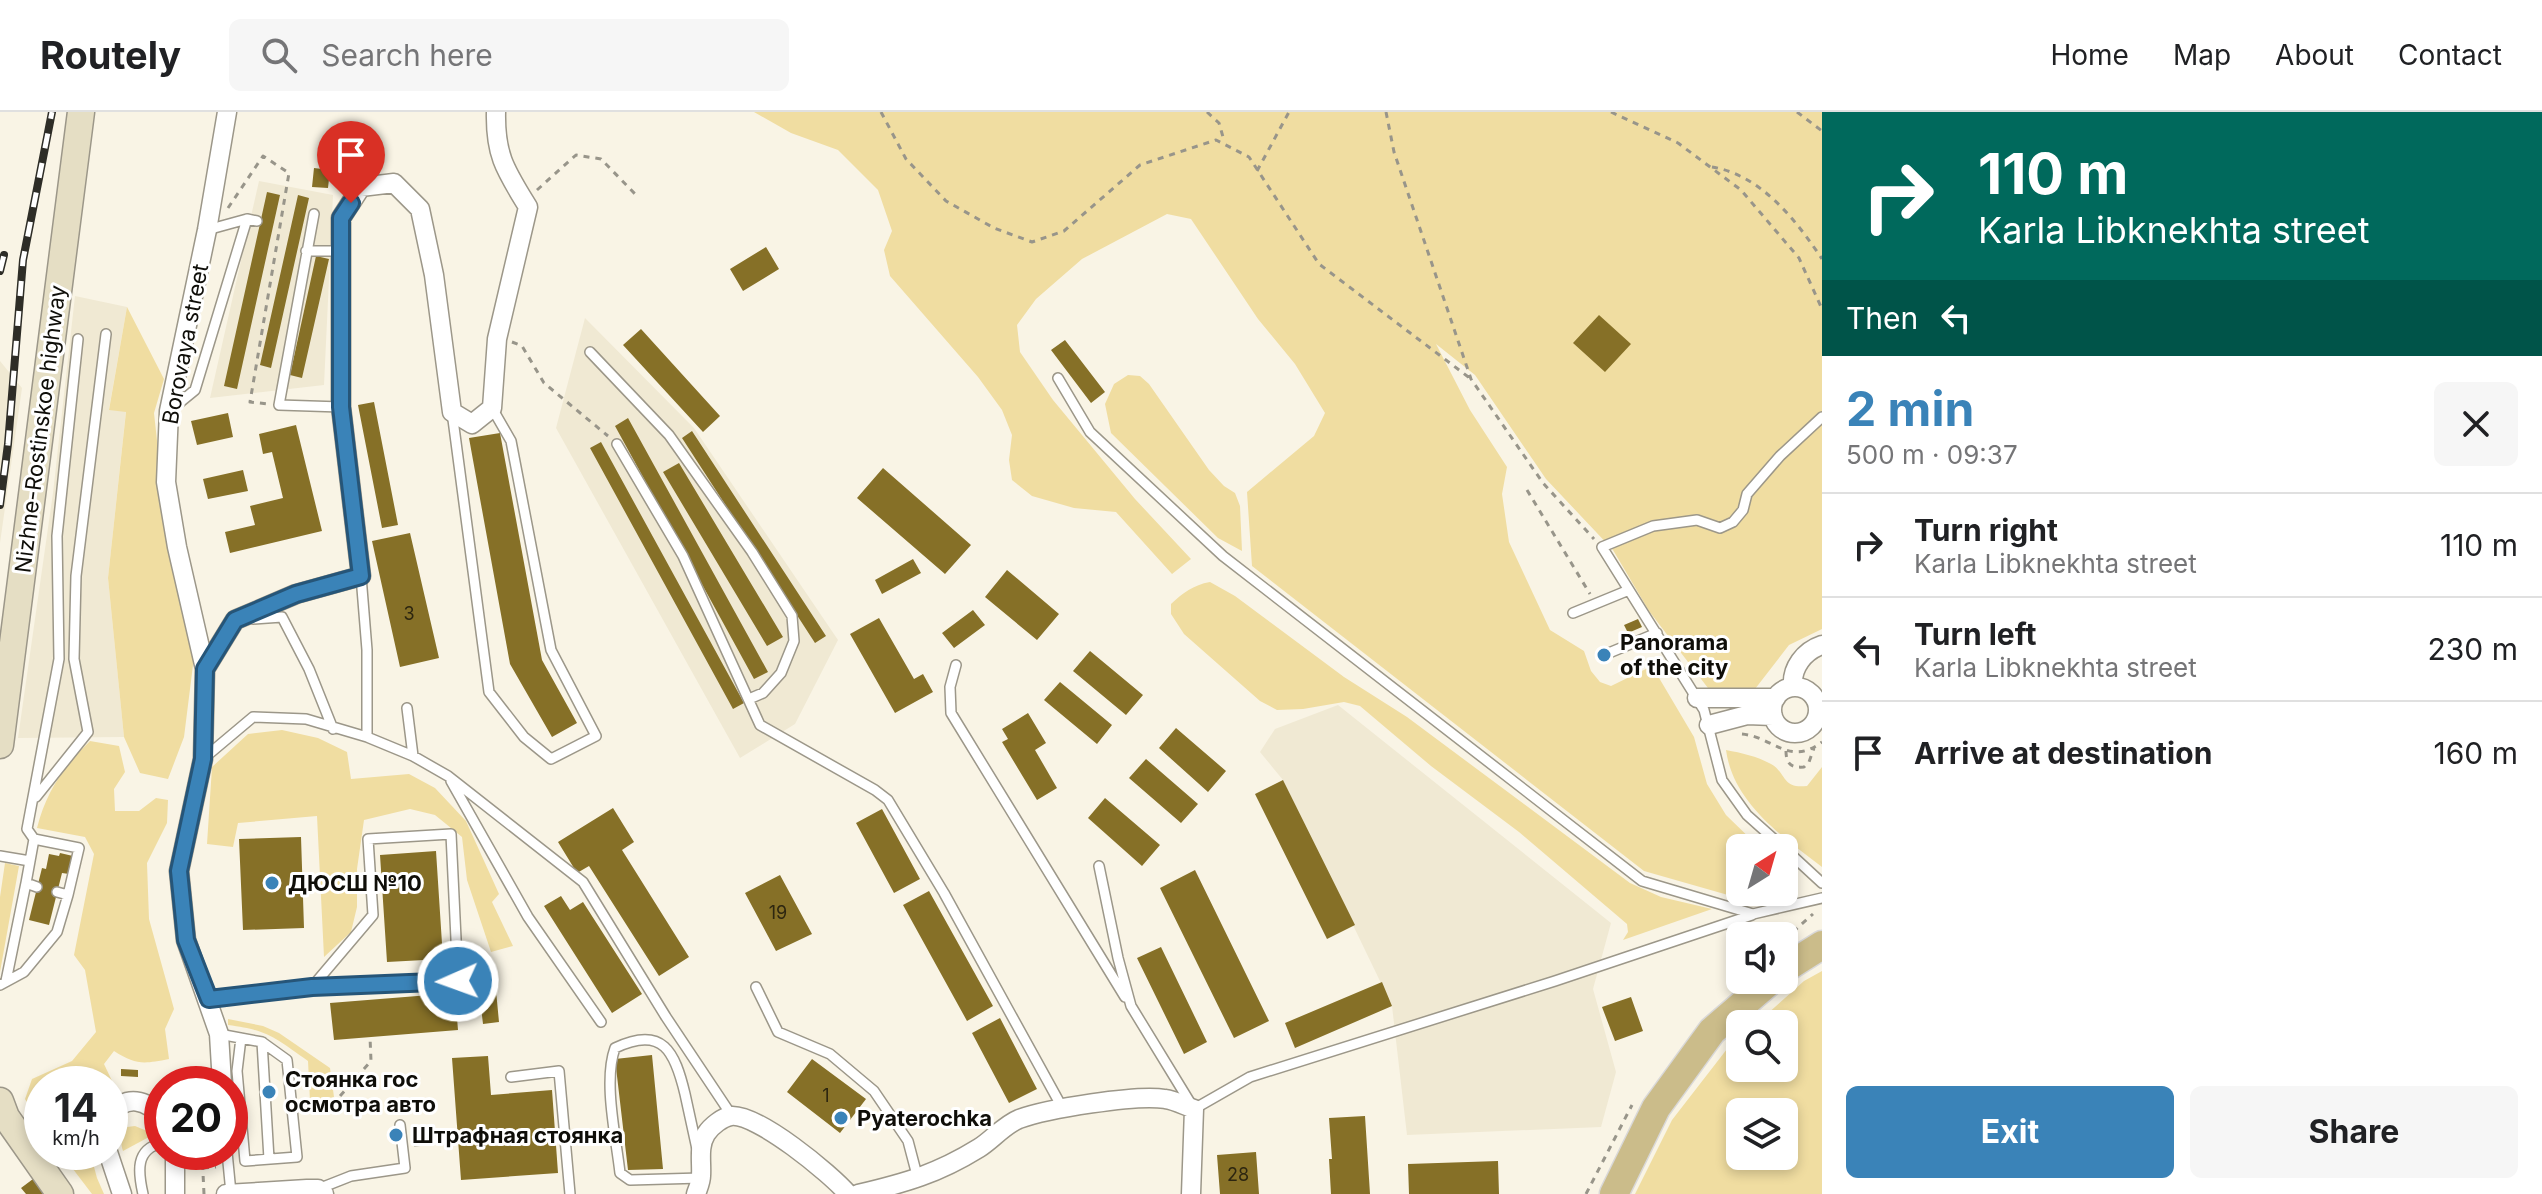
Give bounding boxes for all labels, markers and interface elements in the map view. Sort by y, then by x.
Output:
search box [229,19,789,91]
text: Routely [40,32,181,78]
icon: search [257,33,301,77]
text: Search here [321,37,493,73]
text: Home [2050,38,2129,72]
text: Map [2173,38,2231,72]
text: About [2275,38,2354,72]
text: Contact [2398,38,2502,72]
pin [317,121,385,203]
icon: arrive [329,133,373,177]
text: 110 m [1978,140,2128,208]
icon: right [1846,144,1950,248]
text: Karla Libknekhta street [1978,208,2370,252]
street label: Borovaya street [157,262,213,426]
street label: Nizhne-Rostinskoe highway [9,284,71,574]
icon: left [1934,296,1978,340]
text: Then [1846,300,1918,336]
text: 2 min [1846,379,1974,438]
button: close [2434,382,2518,466]
text: 500 m · 09:37 [1846,439,2018,470]
text: Turn right [1914,512,2058,548]
icon: right [1846,523,1890,567]
text: 110 m [2440,527,2518,563]
text: Karla Libknekhta street [1914,548,2197,579]
house number: 3 [403,603,415,624]
text: Turn left [1914,616,2036,652]
icon: left [1846,627,1890,671]
place label: Panorama of the city [1620,629,1728,680]
text: 230 m [2428,631,2518,667]
marker: Panorama of the city [1595,646,1613,664]
text: Karla Libknekhta street [1914,652,2197,683]
icon: arrive [1846,731,1890,775]
text: Arrive at destination [1914,735,2212,771]
text: 160 m [2434,735,2518,771]
north arrow [1726,834,1798,906]
map controls [1726,834,1798,1170]
place label: ДЮСШ №10 [288,870,422,896]
marker: ДЮСШ №10 [263,874,281,892]
house number: 19 [769,902,787,923]
button: sound [1726,922,1798,994]
position arrow [416,939,500,1023]
button: search [1726,1010,1798,1082]
speed limit sign: 20 [144,1066,248,1170]
place label: Стоянка гос осмотра авто [285,1066,436,1117]
text: 14 [54,1083,98,1132]
marker: Стоянка гос осмотра авто [260,1083,278,1101]
house number: 1 [822,1085,830,1106]
button: Exit [1846,1086,2174,1178]
button: Share [2190,1086,2518,1178]
button: layers [1726,1098,1798,1170]
place label: Pyaterochka [857,1105,992,1131]
marker: Pyaterochka [832,1109,850,1127]
place label: Штрафная стоянка [412,1122,623,1148]
text: km/h [52,1126,100,1150]
marker: Штрафная стоянка [387,1126,405,1144]
house number: 28 [1227,1164,1249,1185]

